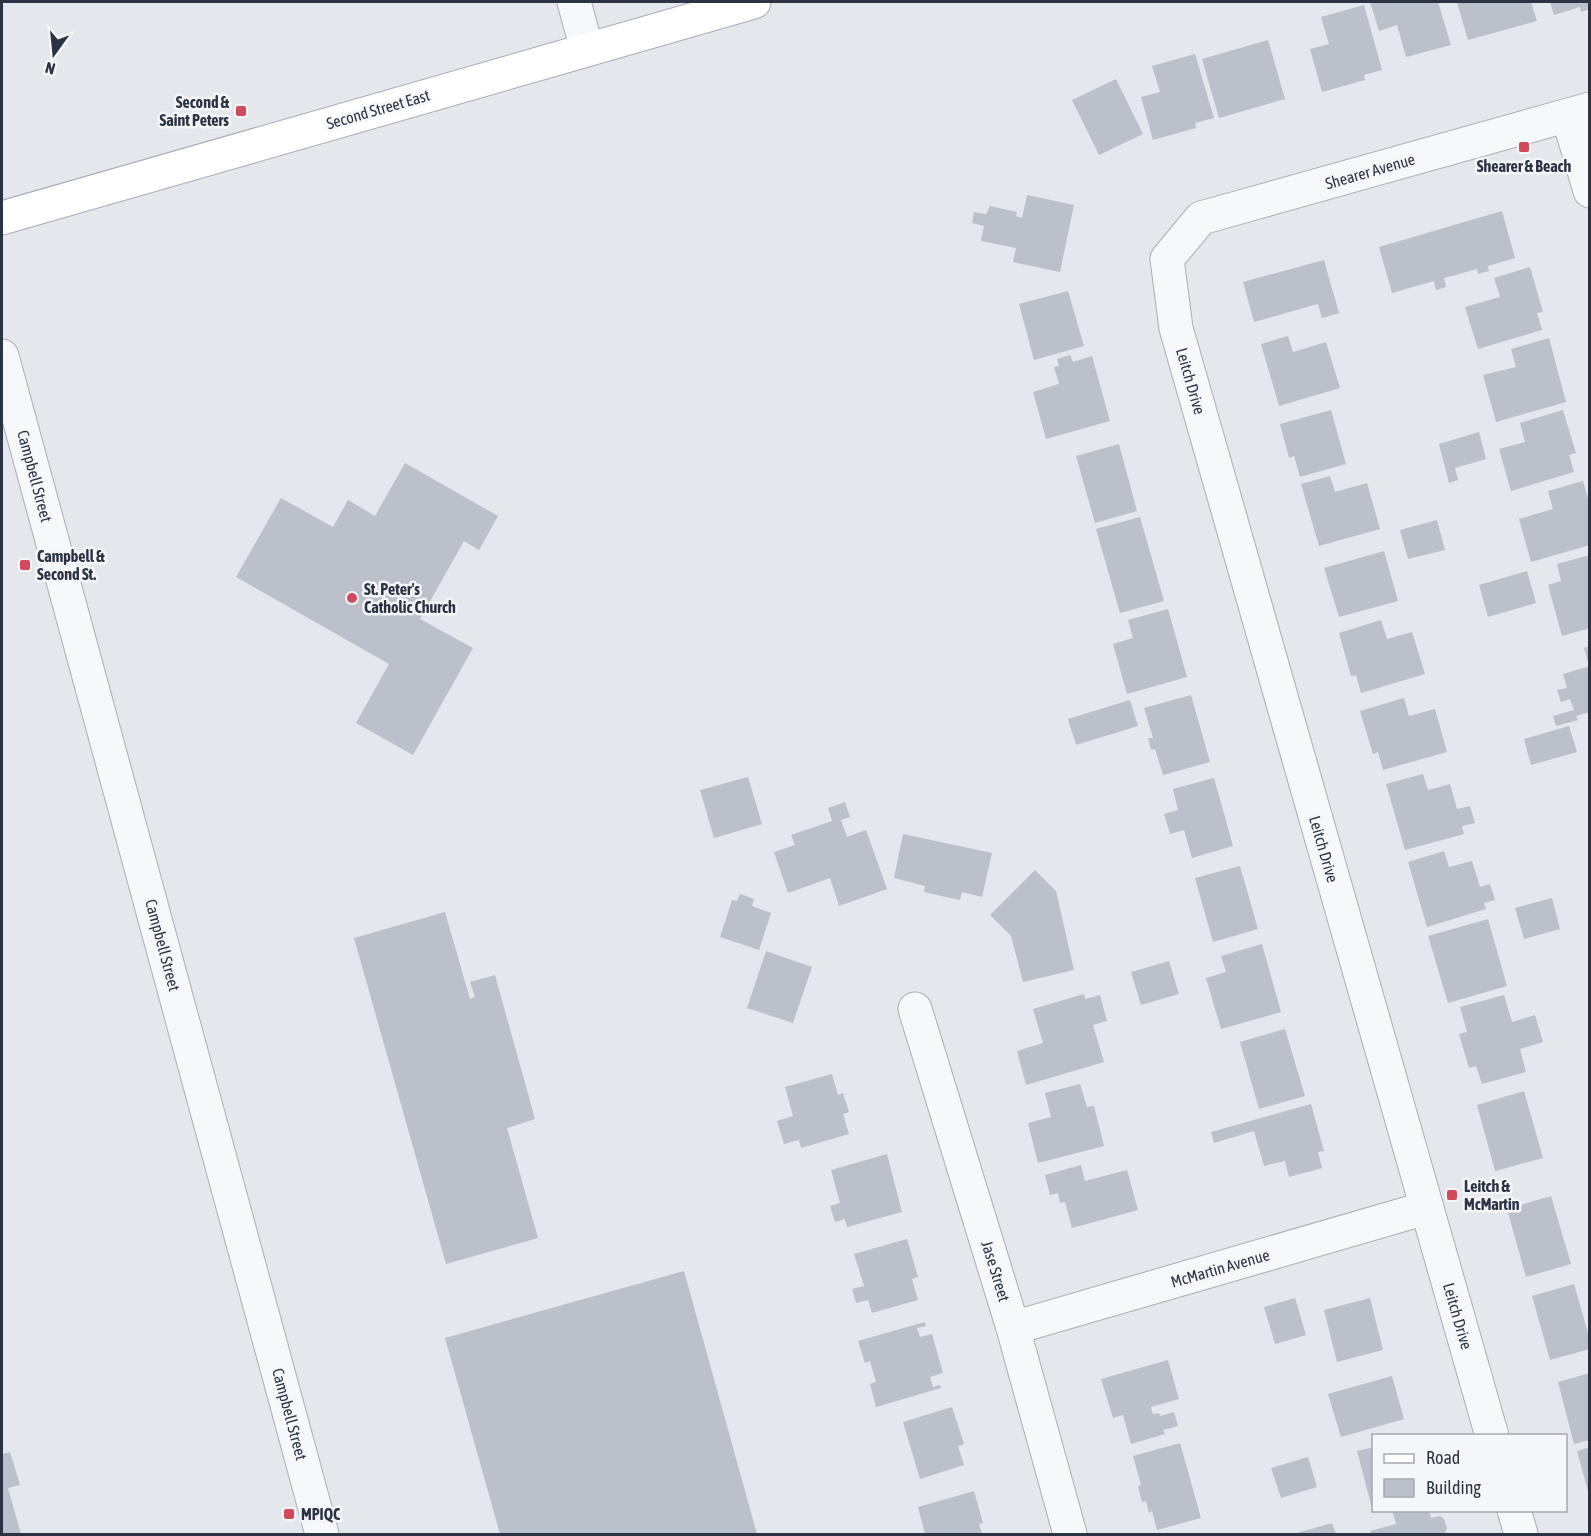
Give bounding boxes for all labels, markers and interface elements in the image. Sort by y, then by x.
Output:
north arrow [24,24,84,84]
text: N [43,59,57,78]
street label: Second Street East [324,86,432,132]
place label: Second & Saint Peters [160,93,230,129]
marker: Second & Saint Peters [234,104,248,118]
marker: Shearer & Beach [1517,140,1531,154]
street label: Shearer Avenue [1323,150,1417,192]
place label: Shearer & Beach [1477,157,1572,175]
street label: Leitch Drive [1173,346,1209,416]
street label: Campbell Street [13,428,56,525]
place label: Campbell & Second St. [37,547,105,583]
marker: Campbell & Second St. [18,558,32,572]
place label: St. Peter's Catholic Church [364,580,456,616]
marker: St. Peter's Catholic Church [345,591,359,605]
street label: Leitch Drive [1306,814,1342,884]
street label: Campbell Street [141,897,184,994]
place label: Leitch & McMartin [1464,1177,1520,1213]
marker: Leitch & McMartin [1445,1188,1459,1202]
street label: Jase Street [978,1238,1014,1304]
street label: McMartin Avenue [1169,1245,1271,1291]
street label: Leitch Drive [1440,1281,1476,1351]
street label: Campbell Street [268,1366,311,1463]
legend [1372,1434,1567,1512]
text: Road [1426,1447,1460,1468]
text: Building [1426,1477,1481,1498]
place label: MPIQC [301,1505,341,1523]
marker: MPIQC [282,1507,296,1521]

